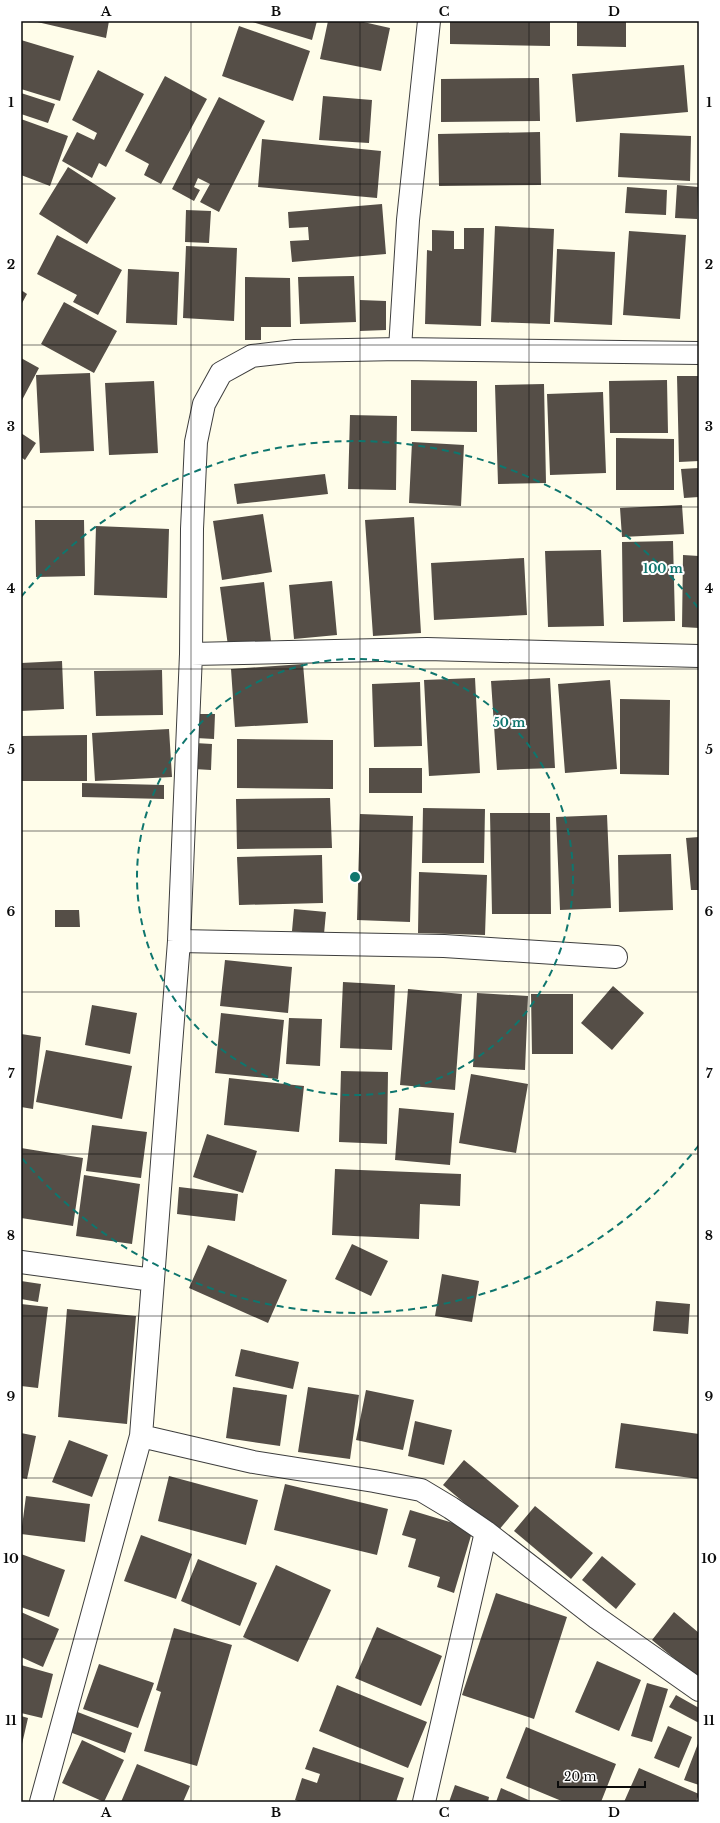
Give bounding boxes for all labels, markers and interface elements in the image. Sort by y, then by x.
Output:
text: A [100,3,112,20]
text: B [271,3,281,20]
text: C [439,3,450,20]
text: D [608,3,620,20]
text: 1 [8,94,14,111]
text: 1 [706,94,712,111]
text: 2 [7,256,15,273]
text: 2 [705,256,713,273]
text: 3 [7,418,15,435]
text: 3 [705,418,713,435]
text: 100 m [643,561,684,576]
text: 4 [7,580,16,597]
text: 4 [705,580,714,597]
text: 50 m [493,715,526,730]
text: 5 [7,741,15,758]
text: 5 [705,741,713,758]
centre of rings [348,870,362,884]
text: 6 [7,903,16,920]
text: 6 [705,903,714,920]
text: 7 [8,1065,15,1082]
text: 7 [706,1065,713,1082]
text: 8 [7,1227,15,1244]
text: 8 [705,1227,713,1244]
text: 9 [7,1388,16,1405]
text: 9 [705,1388,714,1405]
text: 10 [3,1550,19,1567]
text: 10 [701,1550,717,1567]
text: 11 [5,1712,17,1729]
text: 11 [703,1712,715,1729]
scale bar [558,1763,645,1789]
text: 20 m [564,1769,596,1784]
text: A [100,1804,112,1821]
text: B [271,1804,281,1821]
text: C [439,1804,450,1821]
text: D [608,1804,620,1821]

